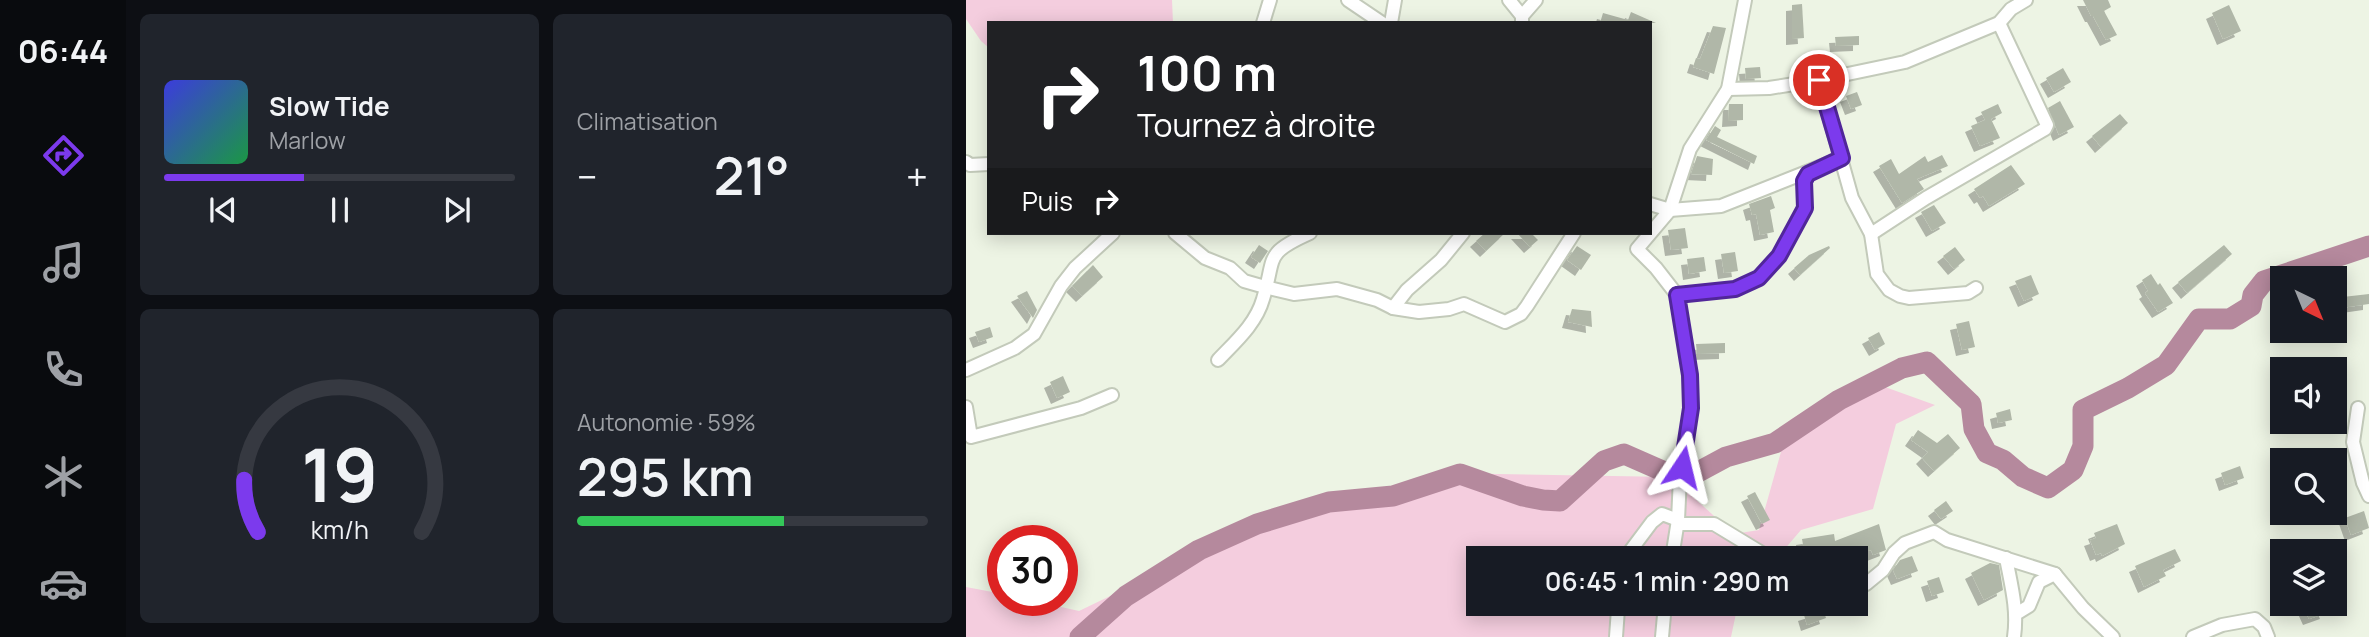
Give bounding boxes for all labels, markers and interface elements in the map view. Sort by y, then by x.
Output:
text: 06:44 [18,29,108,73]
text: 100 m [1137,39,1277,106]
icon: right [1022,49,1113,140]
pin [1789,50,1849,110]
icon: arrive [1800,61,1838,99]
text: Slow Tide [269,88,390,124]
text: Tournez à droite [1137,103,1376,147]
text: Climatisation [577,105,718,137]
text: Marlow [269,124,346,156]
icon: directions [39,131,88,180]
text: 21° [714,140,790,211]
text: − [577,150,598,202]
text: + [906,150,928,202]
icon: right [1087,182,1125,220]
text: Puis [1022,183,1073,219]
icon: previous [204,191,242,229]
icon: pause [321,191,359,229]
icon: next [438,191,476,229]
icon: music [39,238,88,287]
north arrow [2270,266,2347,343]
map controls [2270,266,2347,616]
icon: phone [39,345,88,394]
button: sound [2270,357,2347,434]
text: Autonomie · 59% [577,406,756,438]
text: 19 [301,424,378,524]
position arrow [1645,430,1719,504]
text: 295 km [577,441,754,512]
button: search [2270,448,2347,525]
icon: climate [39,452,88,501]
text: km/h [310,512,369,547]
speed limit sign: 30 [987,525,1078,616]
button: layers [2270,539,2347,616]
icon: car [39,559,88,608]
text: 06:45 · 1 min · 290 m [1545,563,1789,599]

